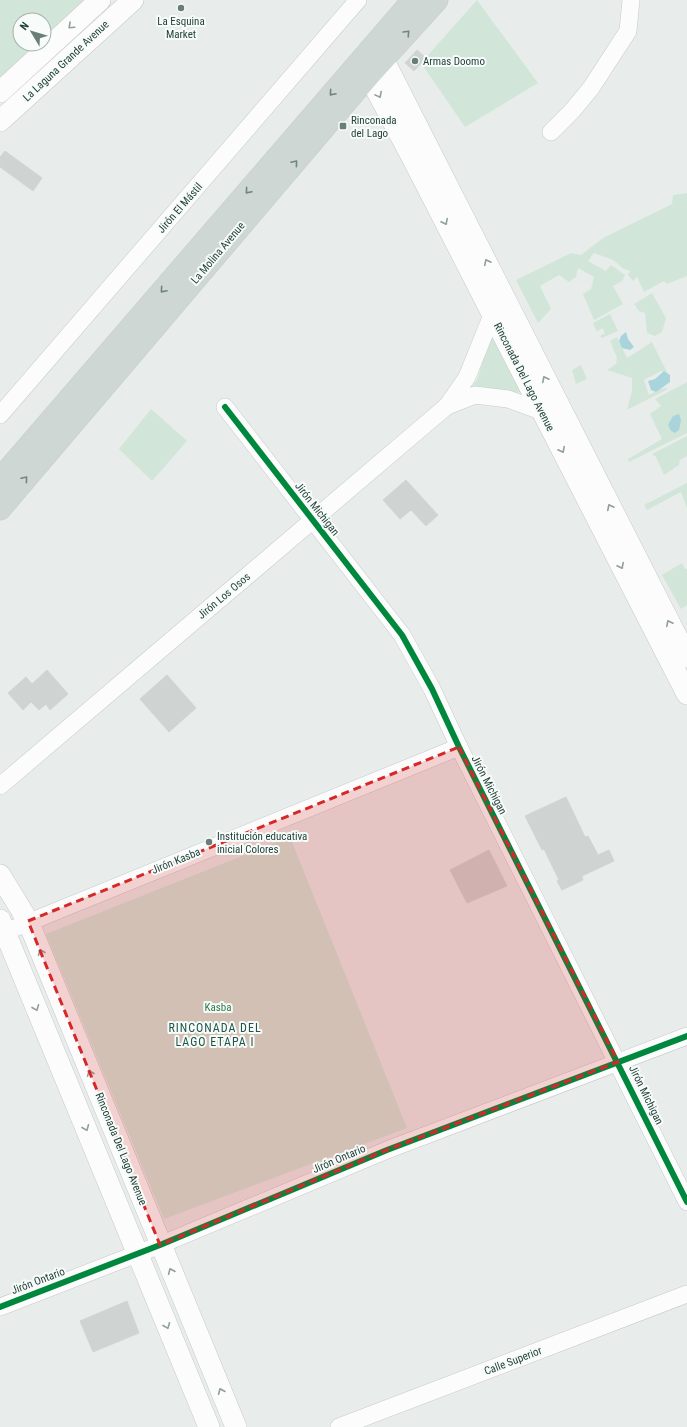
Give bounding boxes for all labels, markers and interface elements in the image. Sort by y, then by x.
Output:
marker: La Esquina Market [176,3,186,13]
north arrow [12,12,52,52]
place label: La Esquina Market [157,15,205,41]
street label: La Laguna Grande Avenue [20,18,112,104]
text: N [17,19,32,33]
one-way arrow [68,22,76,29]
one-way arrow [403,30,410,38]
place label: Armas Doomo [423,55,485,68]
marker: Armas Doomo [410,56,420,66]
one-way arrow [330,88,337,96]
one-way arrow [374,90,382,98]
place label: Rinconada del Lago [351,114,397,140]
marker: Rinconada del Lago [338,121,348,131]
one-way arrow [290,160,297,167]
street label: Jirón El Mástil [155,180,205,236]
one-way arrow [245,187,252,194]
one-way arrow [440,218,448,226]
street label: La Molina Avenue [188,219,248,287]
one-way arrow [484,259,491,267]
one-way arrow [160,285,167,293]
street label: Rinconada Del Lago Avenue [491,320,557,434]
one-way arrow [542,375,550,383]
one-way arrow [557,446,564,454]
one-way arrow [21,476,28,484]
street label: Jirón Michigan [292,480,342,538]
one-way arrow [607,504,615,511]
one-way arrow [616,562,624,569]
street label: Jirón Los Osos [195,570,253,622]
one-way arrow [666,619,674,627]
street label: Jirón Michigan [469,753,509,817]
place label: Institución educativa inicial Colores [217,830,307,856]
marker: Institución educativa inicial Colores [204,837,214,847]
street label: Jirón Kasba [150,845,202,877]
one-way arrow [37,949,45,956]
park label: Kasba [205,1001,231,1014]
one-way arrow [32,1005,40,1012]
district label: RINCONADA DEL LAGO ETAPA I [168,1021,262,1049]
street label: Jirón Michigan [626,1063,666,1127]
one-way arrow [87,1069,95,1077]
street label: Rinconada Del Lago Avenue [92,1091,150,1207]
one-way arrow [81,1124,89,1132]
street label: Jirón Ontario [311,1142,368,1176]
street label: Jirón Ontario [9,1265,67,1297]
one-way arrow [168,1267,176,1275]
one-way arrow [163,1323,171,1330]
street label: Calle Superior [482,1344,544,1378]
one-way arrow [217,1388,225,1395]

